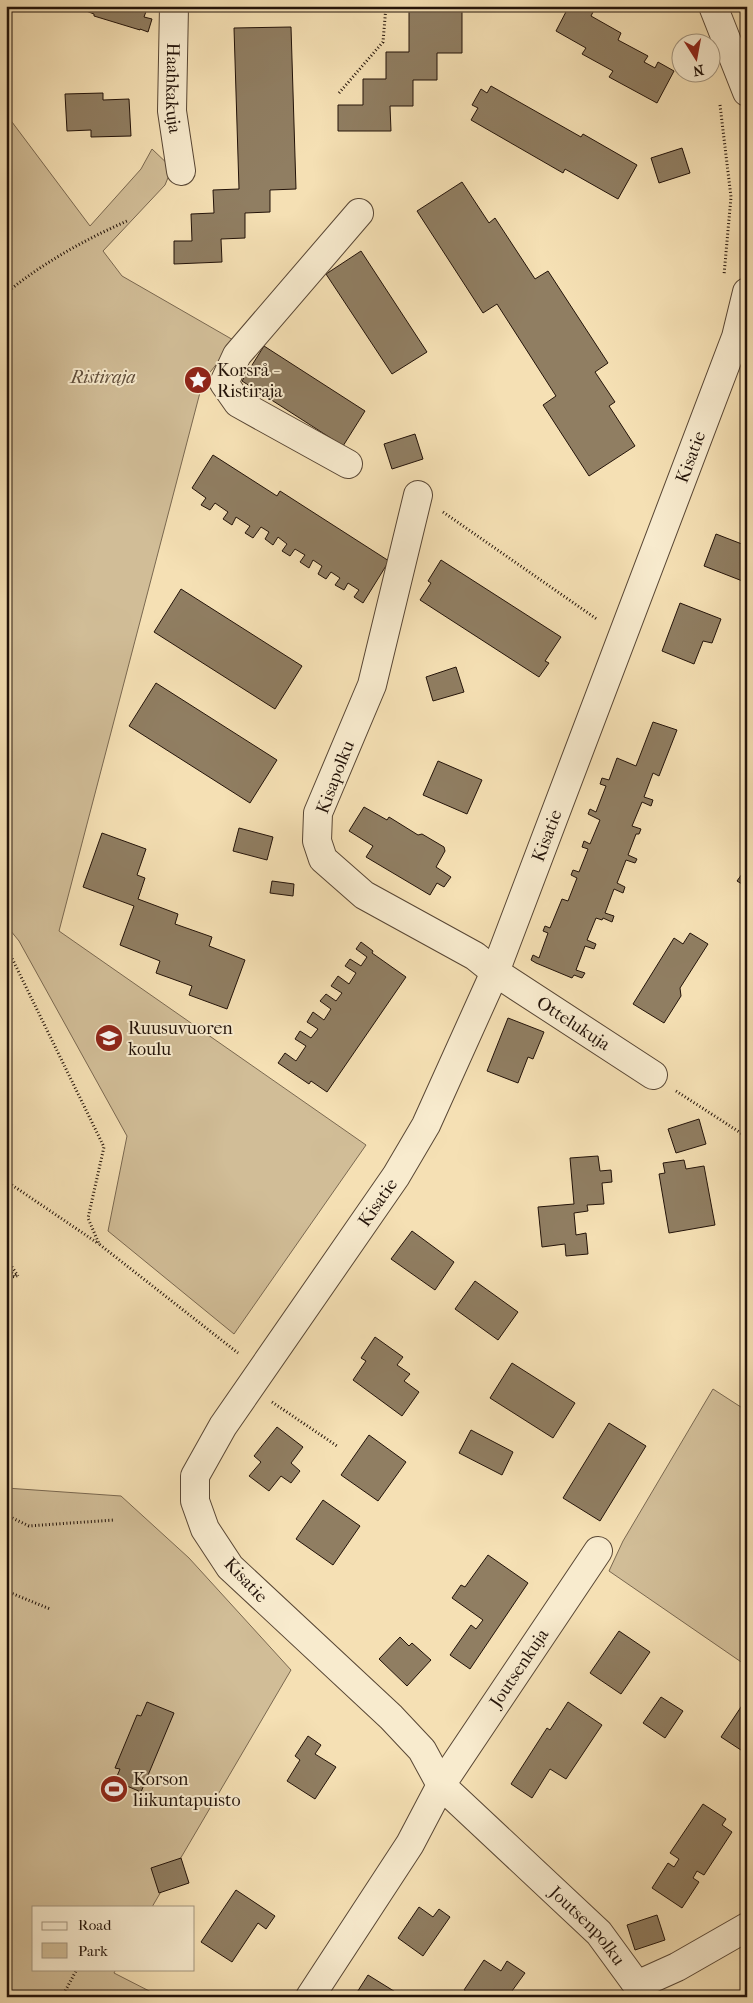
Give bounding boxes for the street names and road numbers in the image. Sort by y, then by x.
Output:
street label: Haahkakuja [161,42,185,136]
street label: Kisatie [672,428,710,486]
street label: Kisapolku [312,738,359,817]
street label: Kisatie [528,807,567,865]
street label: Ottelukuja [533,992,615,1056]
street label: Kisatie [354,1174,402,1231]
street label: Kisatie [220,1553,272,1607]
street label: Joutsenkuja [484,1624,554,1713]
street label: Joutsenpolku [543,1881,629,1970]

